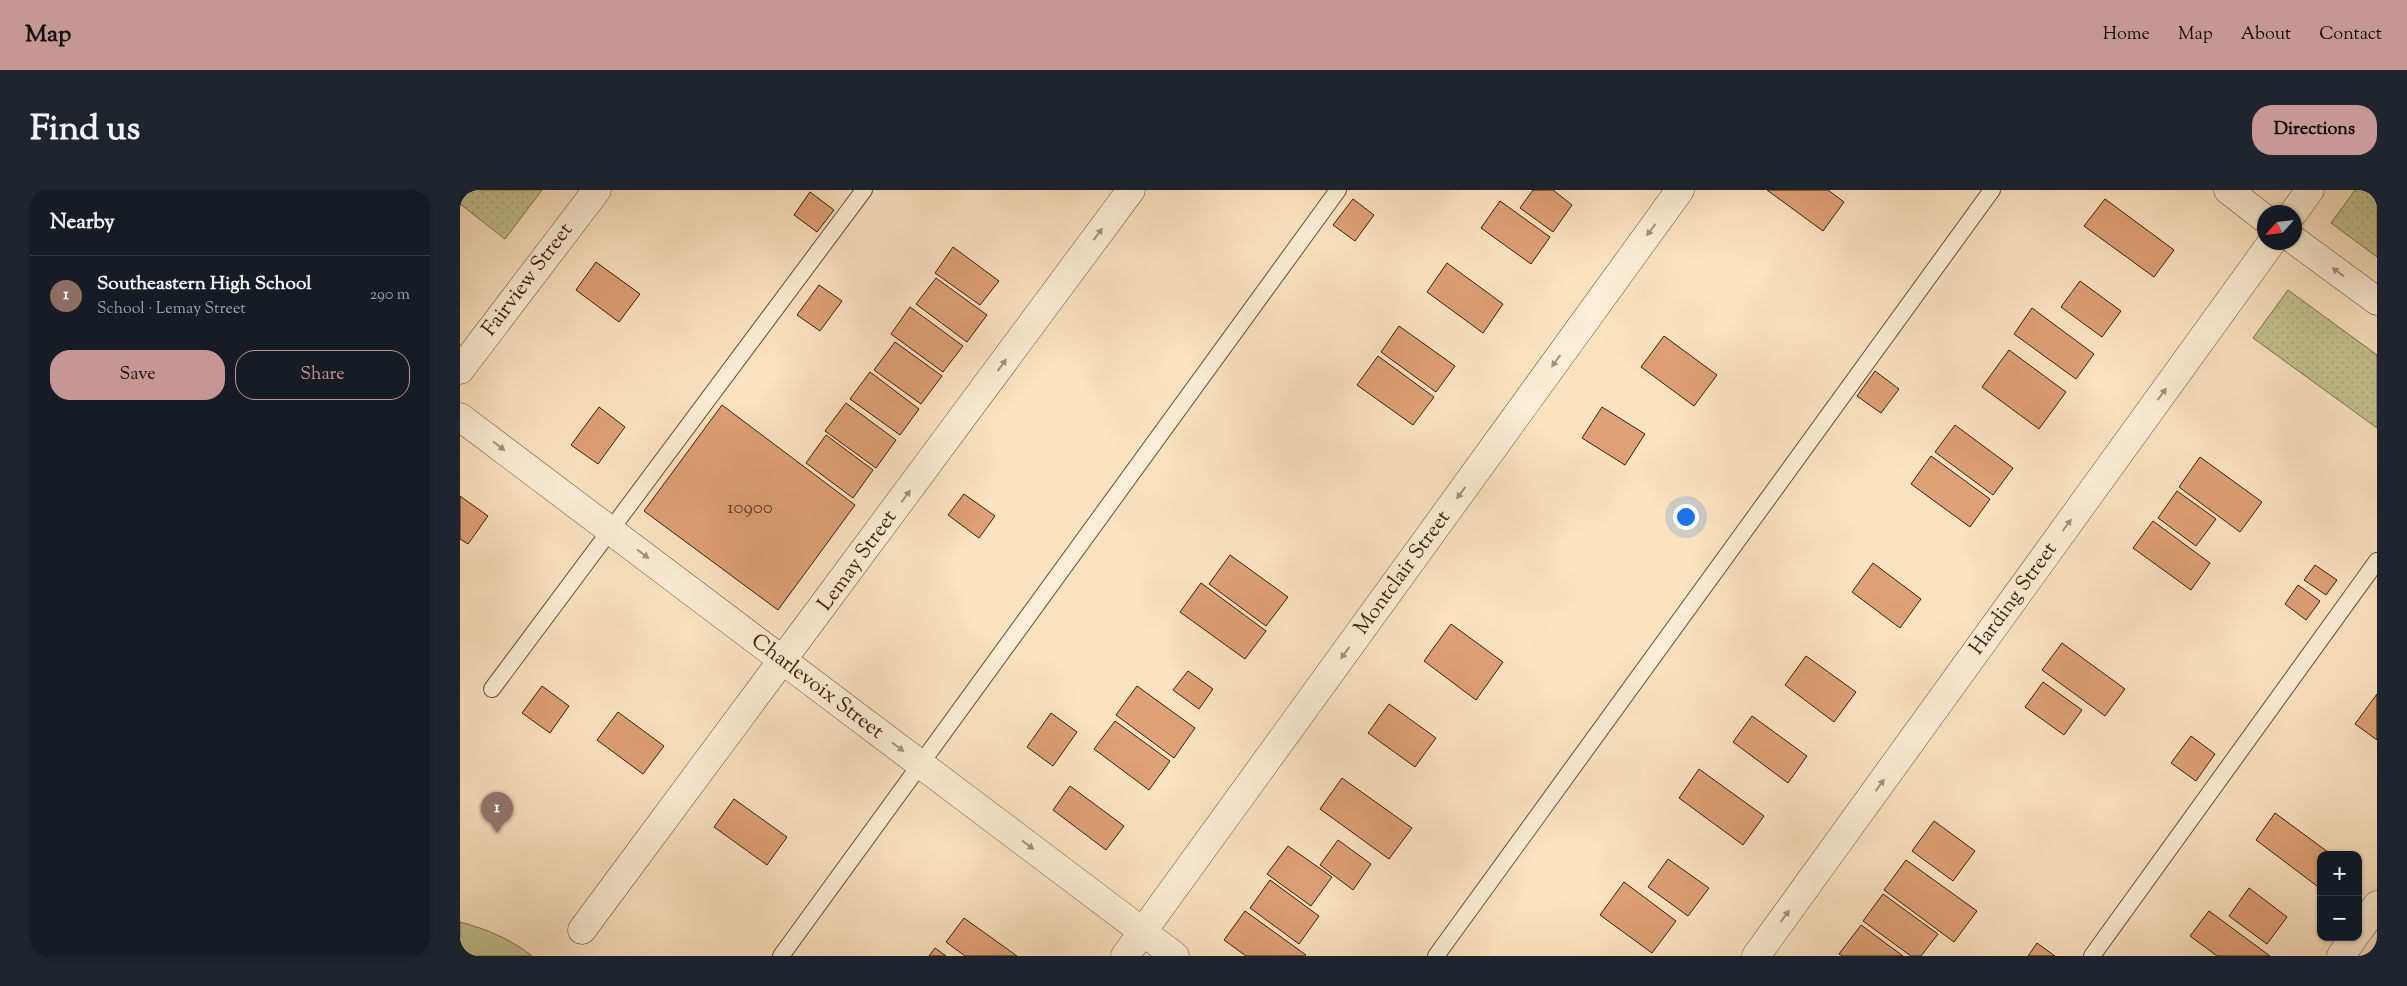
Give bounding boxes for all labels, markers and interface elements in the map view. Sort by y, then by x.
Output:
text: Map [25,18,71,52]
text: Home [2103,22,2150,48]
text: Map [2178,22,2213,48]
text: About [2241,22,2291,48]
text: Contact [2319,22,2382,48]
text: Find us [30,105,140,156]
button: Directions [2252,105,2377,155]
north arrow [2257,205,2302,250]
text: Nearby [50,208,115,238]
street label: Fairview Street [475,217,581,343]
one-way arrow [1646,223,1656,236]
one-way arrow [1093,227,1103,241]
one-way arrow [2331,267,2345,277]
text: Southeastern High School [97,271,312,298]
text: 1 [63,284,69,307]
text: 290 m [370,284,410,307]
text: School · Lemay Street [97,298,246,321]
button: Save [50,350,225,400]
button: Share [235,350,410,400]
one-way arrow [1551,354,1561,368]
one-way arrow [997,358,1007,372]
one-way arrow [2157,388,2168,401]
one-way arrow [492,441,506,451]
one-way arrow [1455,486,1466,499]
one-way arrow [900,489,910,502]
house number: 10900 [727,495,773,522]
street label: Lemay Street [811,504,905,618]
your location [1673,504,1699,530]
street label: Montclair Street [1348,505,1458,641]
one-way arrow [2062,519,2072,532]
street label: Harding Street [1963,536,2065,662]
one-way arrow [636,549,649,560]
street label: Charlevoix Street [744,627,890,747]
one-way arrow [1340,646,1350,660]
one-way arrow [891,742,905,752]
one-way arrow [1875,778,1885,792]
pin: 1 [481,792,513,833]
one-way arrow [1021,840,1035,850]
map controls [2317,851,2362,941]
button: + [2317,851,2362,896]
button: − [2317,896,2362,941]
one-way arrow [1780,910,1790,923]

